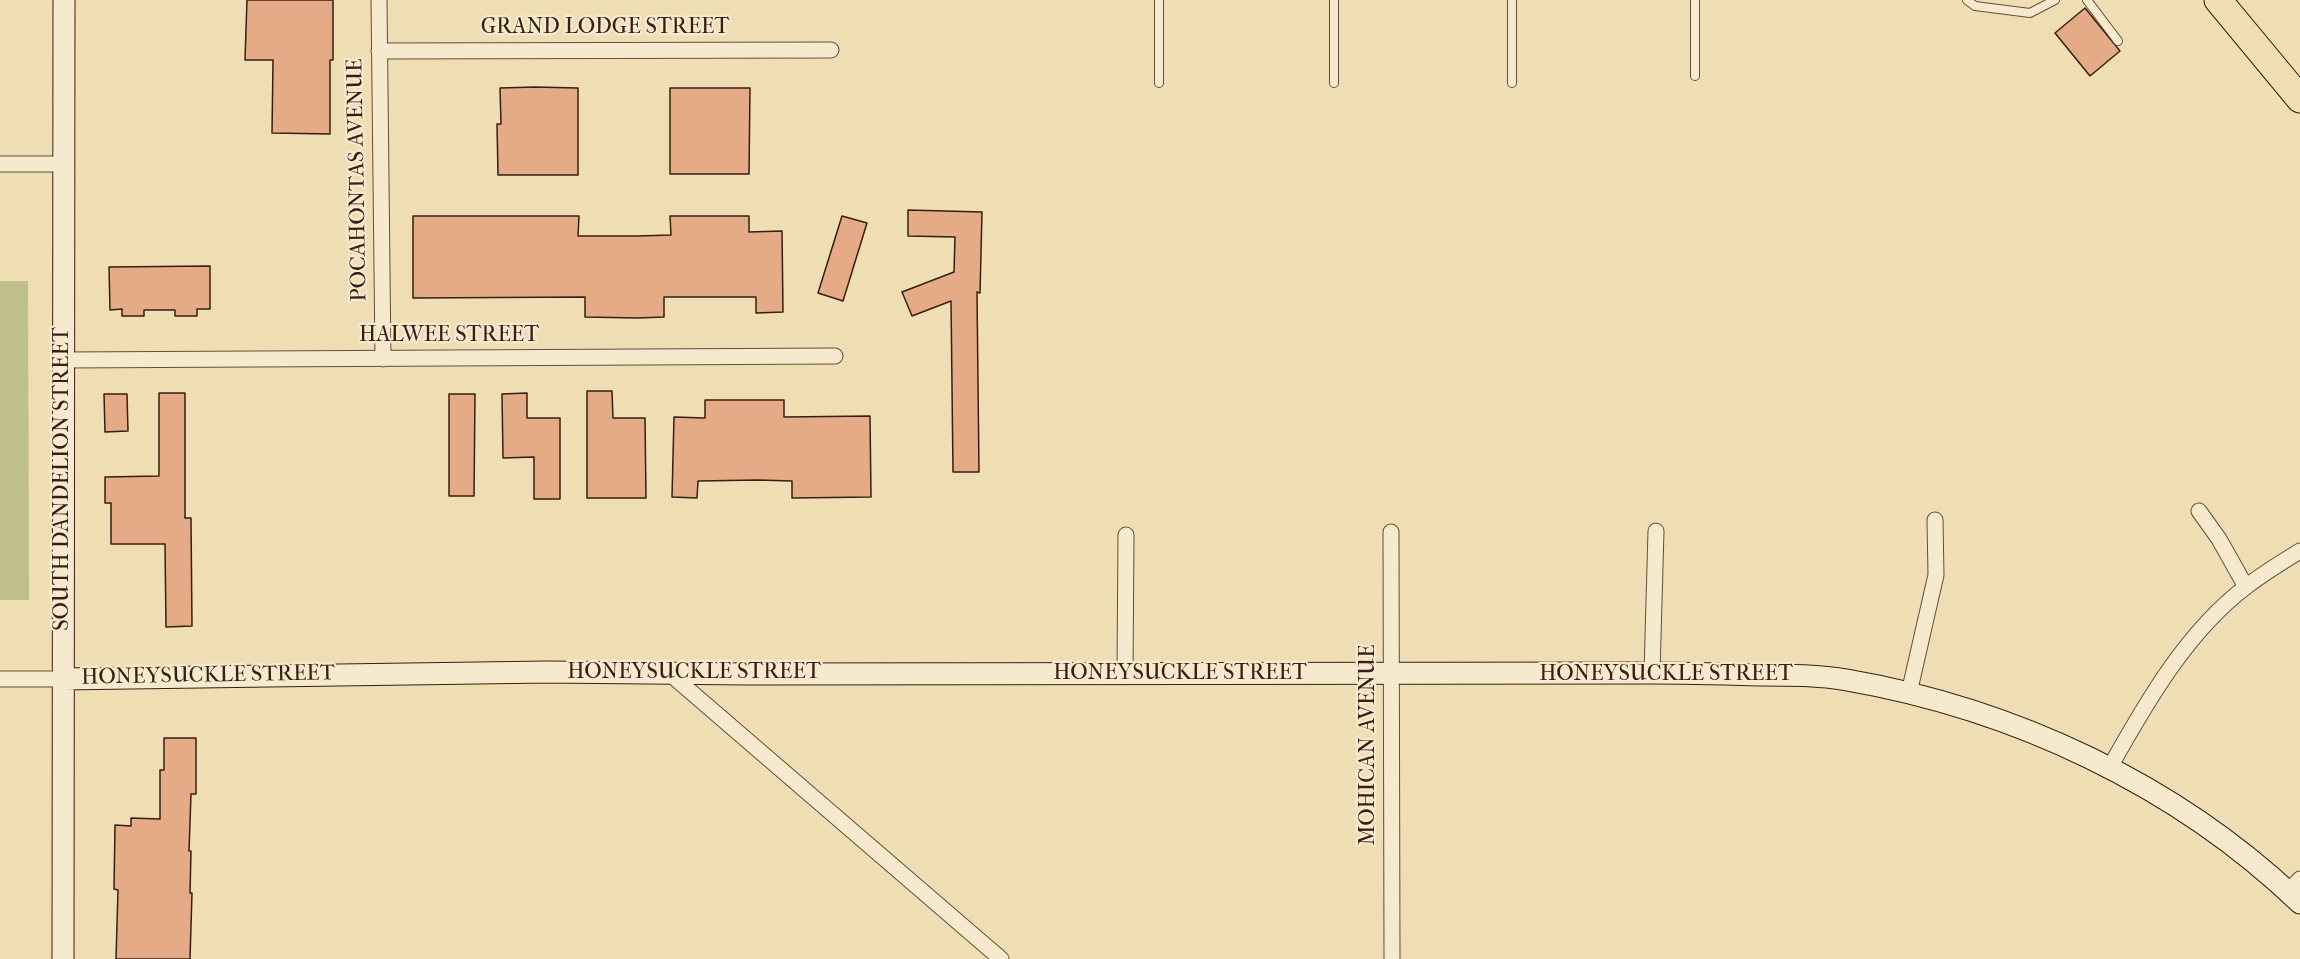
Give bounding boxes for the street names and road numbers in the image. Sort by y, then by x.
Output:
street label: GRAND LODGE STREET [481,15,729,41]
street label: POCAHONTAS AVENUE [343,58,373,302]
street label: HALWEE STREET [359,323,539,349]
street label: SOUTH DANDELION STREET [50,327,76,631]
street label: MOHICAN AVENUE [1356,644,1382,846]
street label: HONEYSUCKLE STREET [567,660,821,686]
street label: HONEYSUCKLE STREET [81,661,335,691]
street label: HONEYSUCKLE STREET [1053,661,1307,687]
street label: HONEYSUCKLE STREET [1539,662,1793,688]

